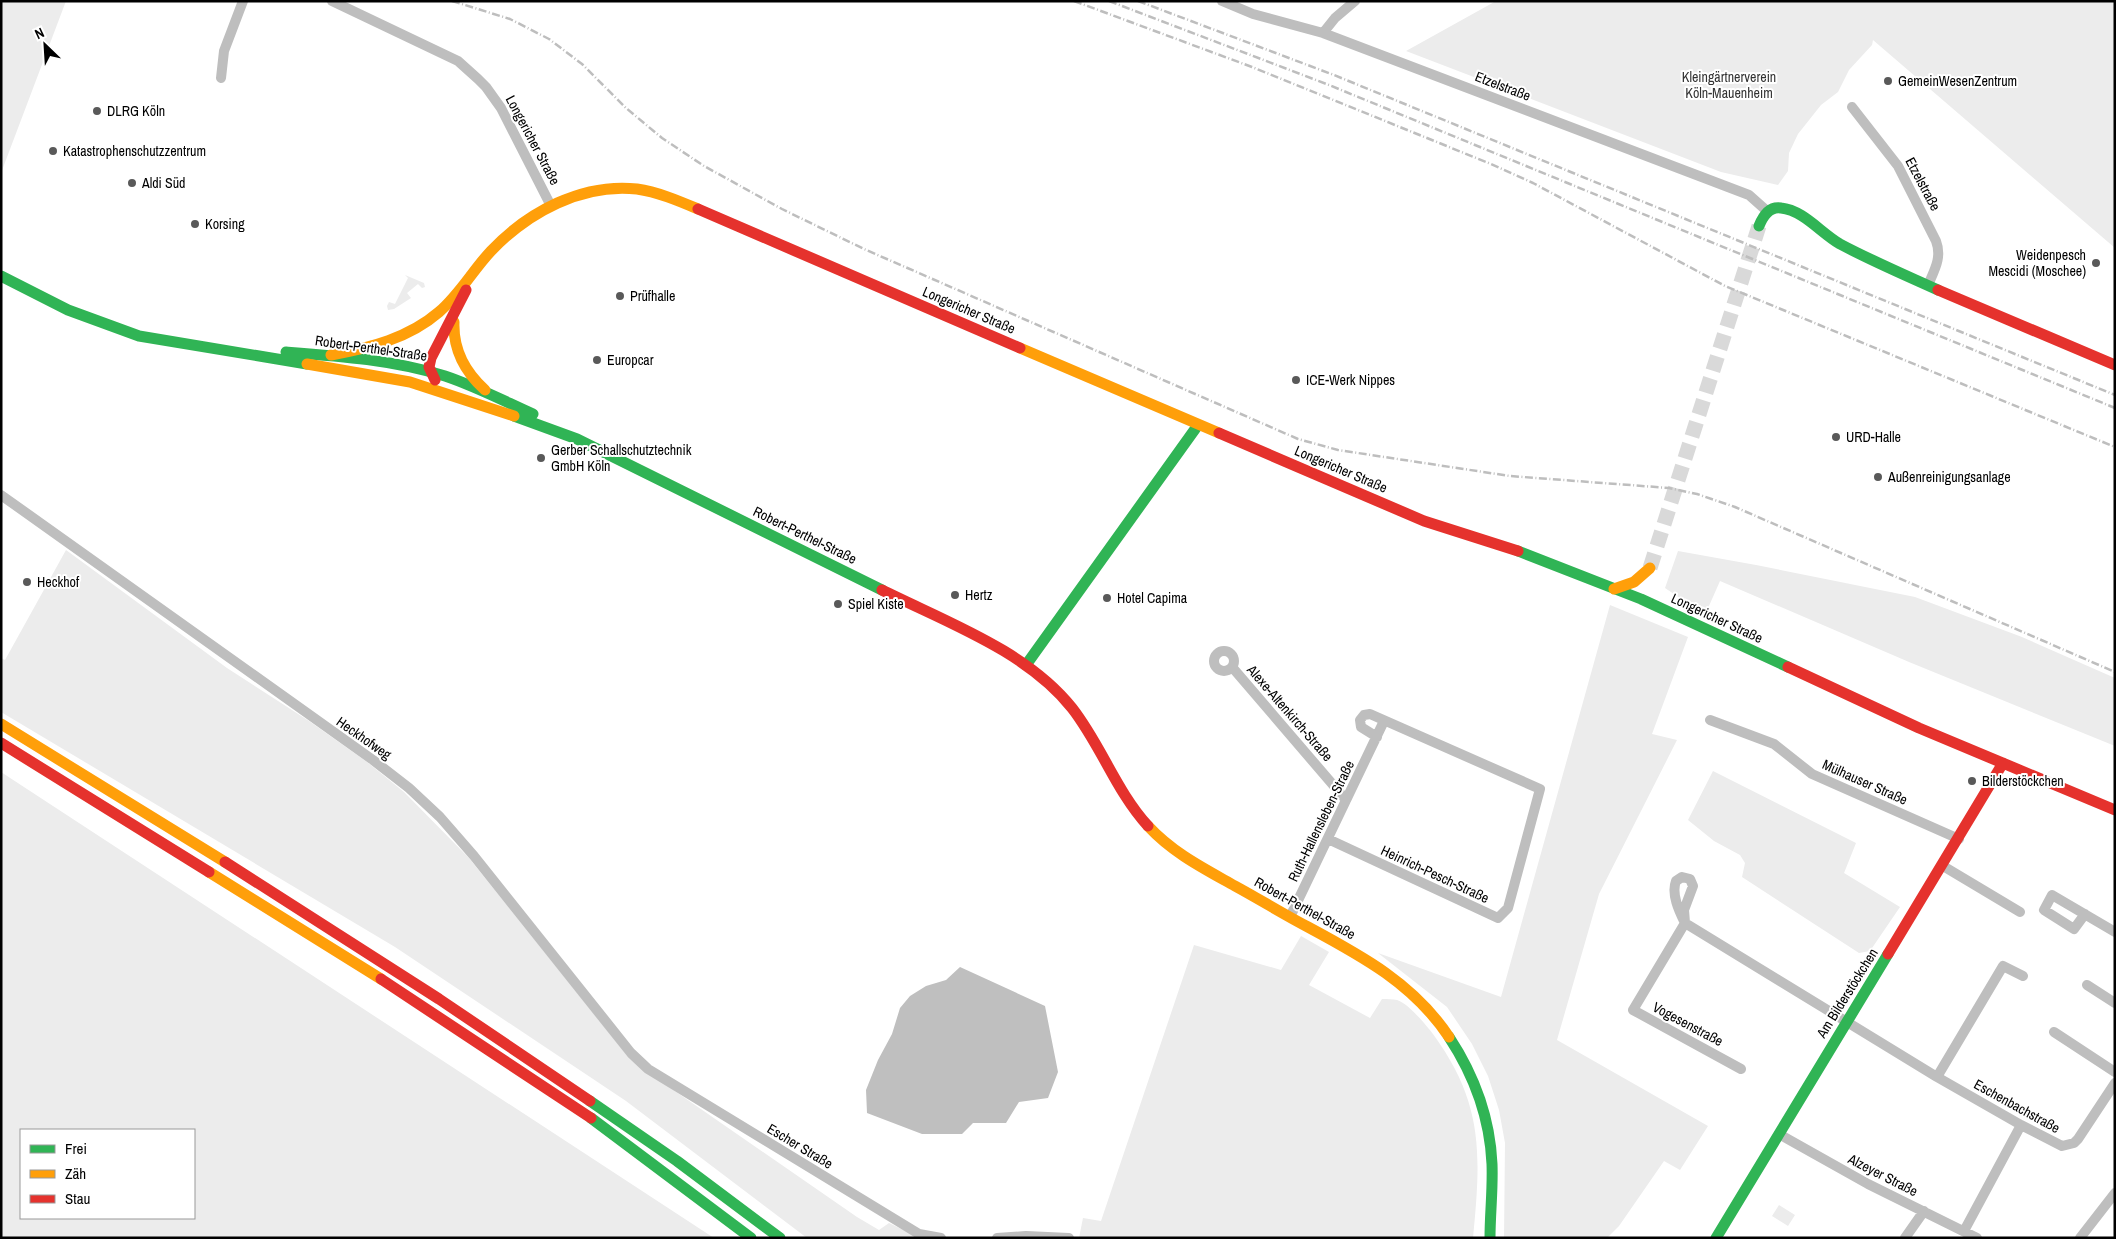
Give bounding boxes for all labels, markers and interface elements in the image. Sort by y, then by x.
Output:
north arrow [20,20,70,70]
text: N [32,23,47,43]
street label: Etzelstraße [1473,67,1533,105]
park label: Kleingärtnerverein Köln-Mauenheim [1682,68,1776,102]
place label: GemeinWesenZentrum [1898,72,2017,90]
marker: GemeinWesenZentrum [1882,75,1894,87]
street label: Longericher Straße [502,92,564,188]
place label: DLRG Köln [107,102,165,120]
marker: DLRG Köln [91,105,103,117]
place label: Katastrophenschutzzentrum [63,142,206,160]
marker: Katastrophenschutzzentrum [47,145,59,157]
street label: Etzelstraße [1901,154,1945,214]
place label: Aldi Süd [141,174,185,192]
marker: Aldi Süd [126,177,138,189]
place label: Korsing [205,215,245,233]
marker: Korsing [189,218,201,230]
place label: Weidenpesch Mescidi (Moschee) [1988,246,2086,280]
marker: Weidenpesch Mescidi (Moschee) [2090,257,2102,269]
street label: Longericher Straße [920,282,1018,338]
place label: Prüfhalle [630,287,675,305]
marker: Prüfhalle [614,290,626,302]
street label: Robert-Perthel-Straße [314,331,428,365]
place label: Europcar [607,351,654,369]
marker: Europcar [591,354,603,366]
place label: ICE-Werk Nippes [1306,371,1395,389]
marker: ICE-Werk Nippes [1290,374,1302,386]
place label: URD-Halle [1846,428,1901,446]
marker: URD-Halle [1830,431,1842,443]
place label: Gerber Schallschutztechnik GmbH Köln [551,441,692,475]
street label: Longericher Straße [1292,441,1390,497]
marker: Gerber Schallschutztechnik GmbH Köln [535,452,547,464]
place label: Außenreinigungsanlage [1887,468,2011,486]
marker: Außenreinigungsanlage [1872,471,1884,483]
street label: Robert-Perthel-Straße [750,502,860,568]
place label: Heckhof [37,573,80,591]
marker: Heckhof [21,576,33,588]
place label: Hertz [965,586,993,604]
marker: Hertz [949,589,961,601]
place label: Hotel Capima [1117,589,1188,607]
street label: Longericher Straße [1668,589,1766,647]
marker: Hotel Capima [1101,592,1113,604]
place label: Spiel Kiste [848,595,904,613]
marker: Spiel Kiste [832,598,844,610]
street label: Alexe-Altenkirch-Straße [1243,660,1337,765]
street label: Heckhofweg [333,713,396,764]
street label: Mülhauser Straße [1820,755,1910,809]
street label: Ruth-Hallensleben-Straße [1284,757,1358,885]
place label: Bilderstöckchen [1982,772,2064,790]
marker: Bilderstöckchen [1966,775,1978,787]
street label: Heinrich-Pesch-Straße [1378,841,1492,907]
street label: Robert-Perthel-Straße [1251,873,1359,943]
street label: Am Bilderstöckchen [1812,945,1882,1042]
street label: Vogesenstraße [1650,998,1726,1050]
street label: Eschenbachstraße [1971,1075,2063,1137]
street label: Escher Straße [764,1119,836,1173]
legend [20,1129,195,1219]
text: Frei [65,1138,87,1159]
street label: Alzeyer Straße [1844,1149,1921,1200]
text: Zäh [65,1163,86,1184]
text: Stau [65,1188,90,1209]

